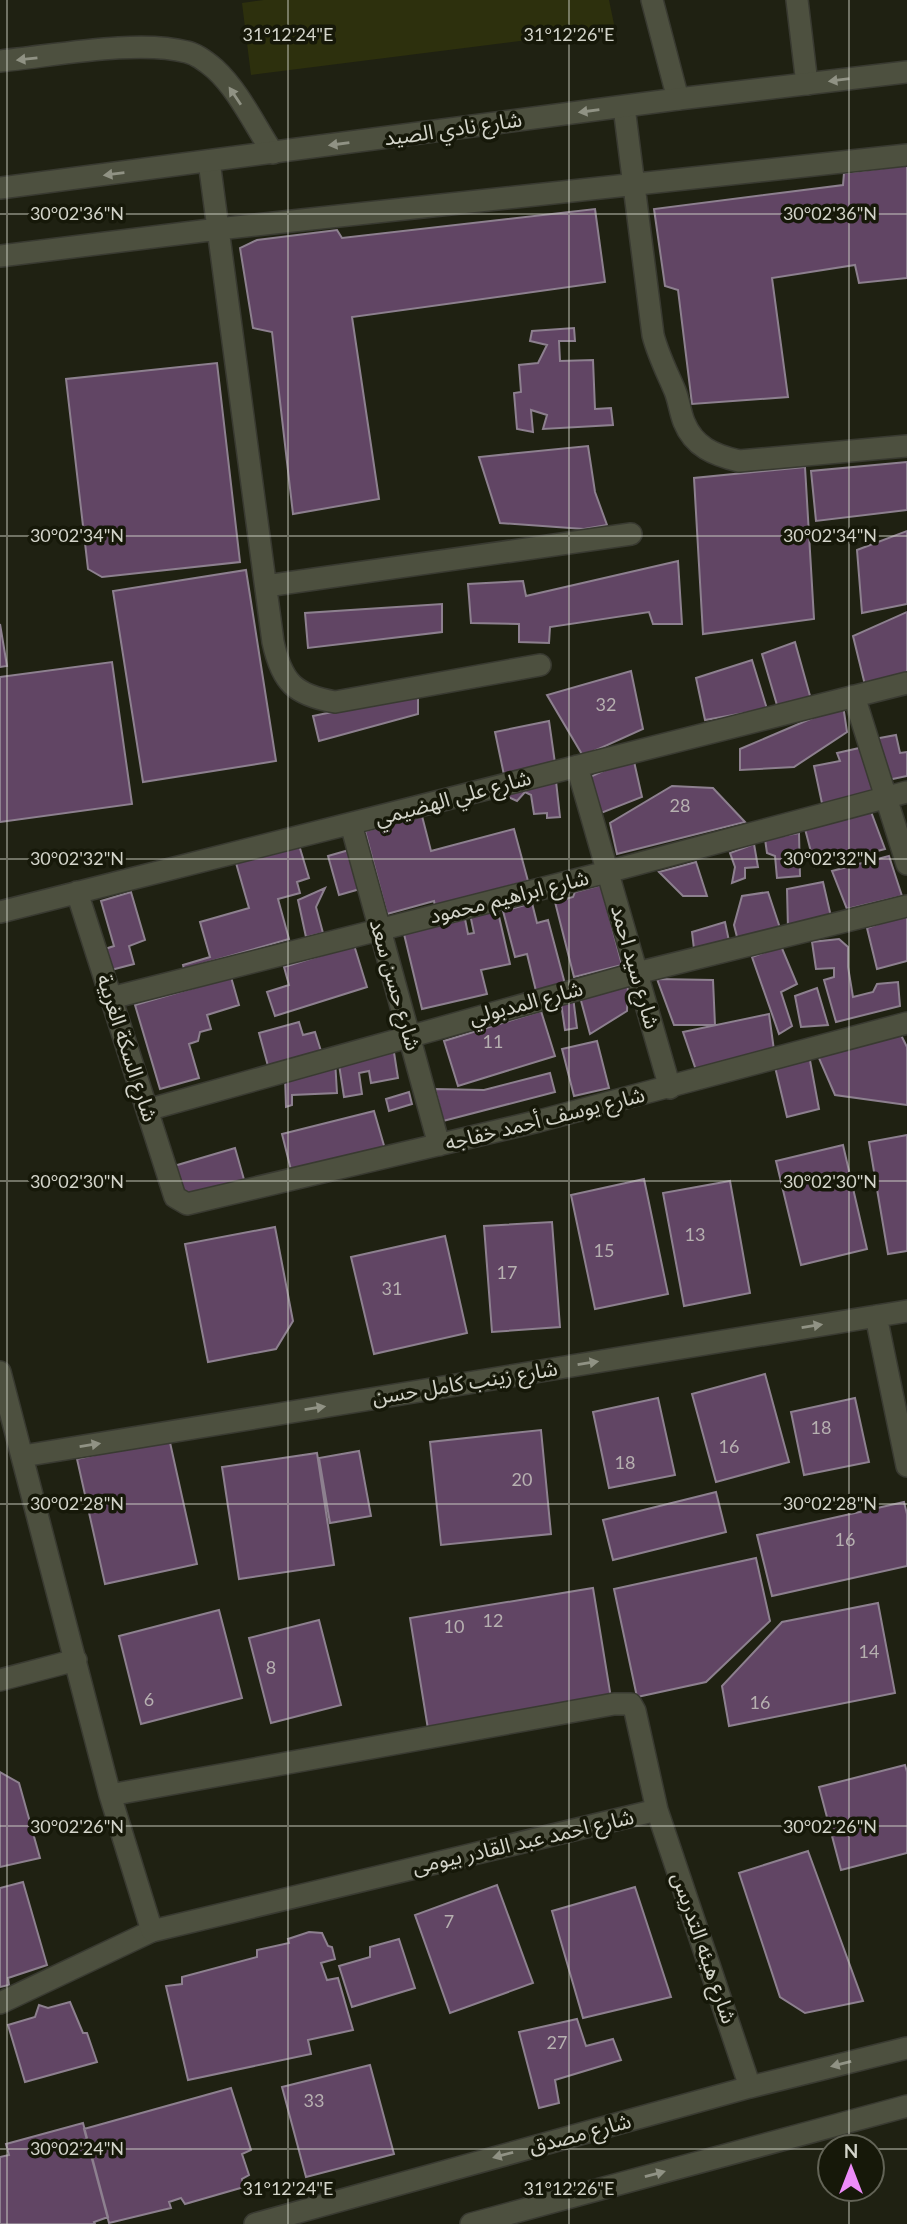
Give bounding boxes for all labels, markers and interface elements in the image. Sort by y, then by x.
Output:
text: 31°12'24"E [243,23,333,45]
text: 31°12'26"E [524,23,614,45]
one-way arrow [16,53,38,64]
one-way arrow [828,75,850,86]
one-way arrow [228,87,242,105]
street label: شارع نادي الصيد [382,105,524,154]
one-way arrow [578,106,600,117]
one-way arrow [328,139,350,150]
one-way arrow [103,168,125,179]
text: 30°02'36"N [30,202,124,224]
text: 30°02'36"N [783,202,877,224]
text: 30°02'34"N [30,524,124,546]
text: 30°02'34"N [783,524,877,546]
house number: 32 [596,693,616,715]
street label: شارع علي الهضيمي [372,764,535,834]
house number: 28 [670,794,690,816]
text: 30°02'32"N [30,847,124,869]
text: 30°02'32"N [783,847,877,869]
street label: شارع ابراهيم محمود [426,864,592,931]
street label: شارع سيد احمد [603,902,666,1033]
street label: شارع حسن سعد [362,916,427,1054]
street label: شارع السكة الغربية [89,971,164,1126]
street label: شارع المدبولي [466,974,586,1033]
house number: 11 [483,1030,503,1052]
street label: شارع يوسف أحمد خفاجه [442,1081,648,1158]
text: 30°02'30"N [30,1170,124,1192]
text: 30°02'30"N [783,1170,877,1192]
house number: 13 [685,1223,705,1245]
house number: 15 [594,1239,614,1261]
house number: 17 [497,1261,517,1283]
house number: 31 [382,1277,402,1299]
one-way arrow [801,1320,823,1331]
street label: شارع زينب كامل حسن [370,1355,560,1412]
one-way arrow [577,1357,599,1368]
one-way arrow [304,1402,326,1413]
house number: 18 [811,1416,831,1438]
house number: 16 [719,1435,739,1457]
one-way arrow [80,1439,102,1450]
house number: 18 [615,1451,635,1473]
house number: 20 [512,1468,532,1490]
text: 30°02'28"N [30,1492,124,1514]
text: 30°02'28"N [783,1492,877,1514]
house number: 16 [835,1528,855,1550]
house number: 12 [483,1609,503,1631]
house number: 10 [444,1615,464,1637]
house number: 14 [859,1640,879,1662]
house number: 8 [266,1656,276,1678]
house number: 6 [144,1688,154,1710]
house number: 16 [750,1691,770,1713]
street label: شارع احمد عبد القادر بيومى [409,1803,637,1882]
text: 30°02'26"N [30,1815,124,1837]
text: 30°02'26"N [783,1815,877,1837]
street label: شارع هيئه التدريس [664,1869,743,2028]
house number: 7 [444,1910,454,1932]
house number: 27 [547,2031,567,2053]
one-way arrow [830,2059,852,2070]
house number: 33 [304,2089,324,2111]
street label: شارع مصدق [526,2107,634,2162]
north arrow [816,2133,886,2203]
text: 30°02'24"N [30,2137,124,2159]
text: N [844,2139,858,2162]
one-way arrow [492,2151,513,2161]
one-way arrow [644,2168,666,2179]
text: 31°12'24"E [243,2177,333,2199]
text: 31°12'26"E [524,2177,614,2199]

